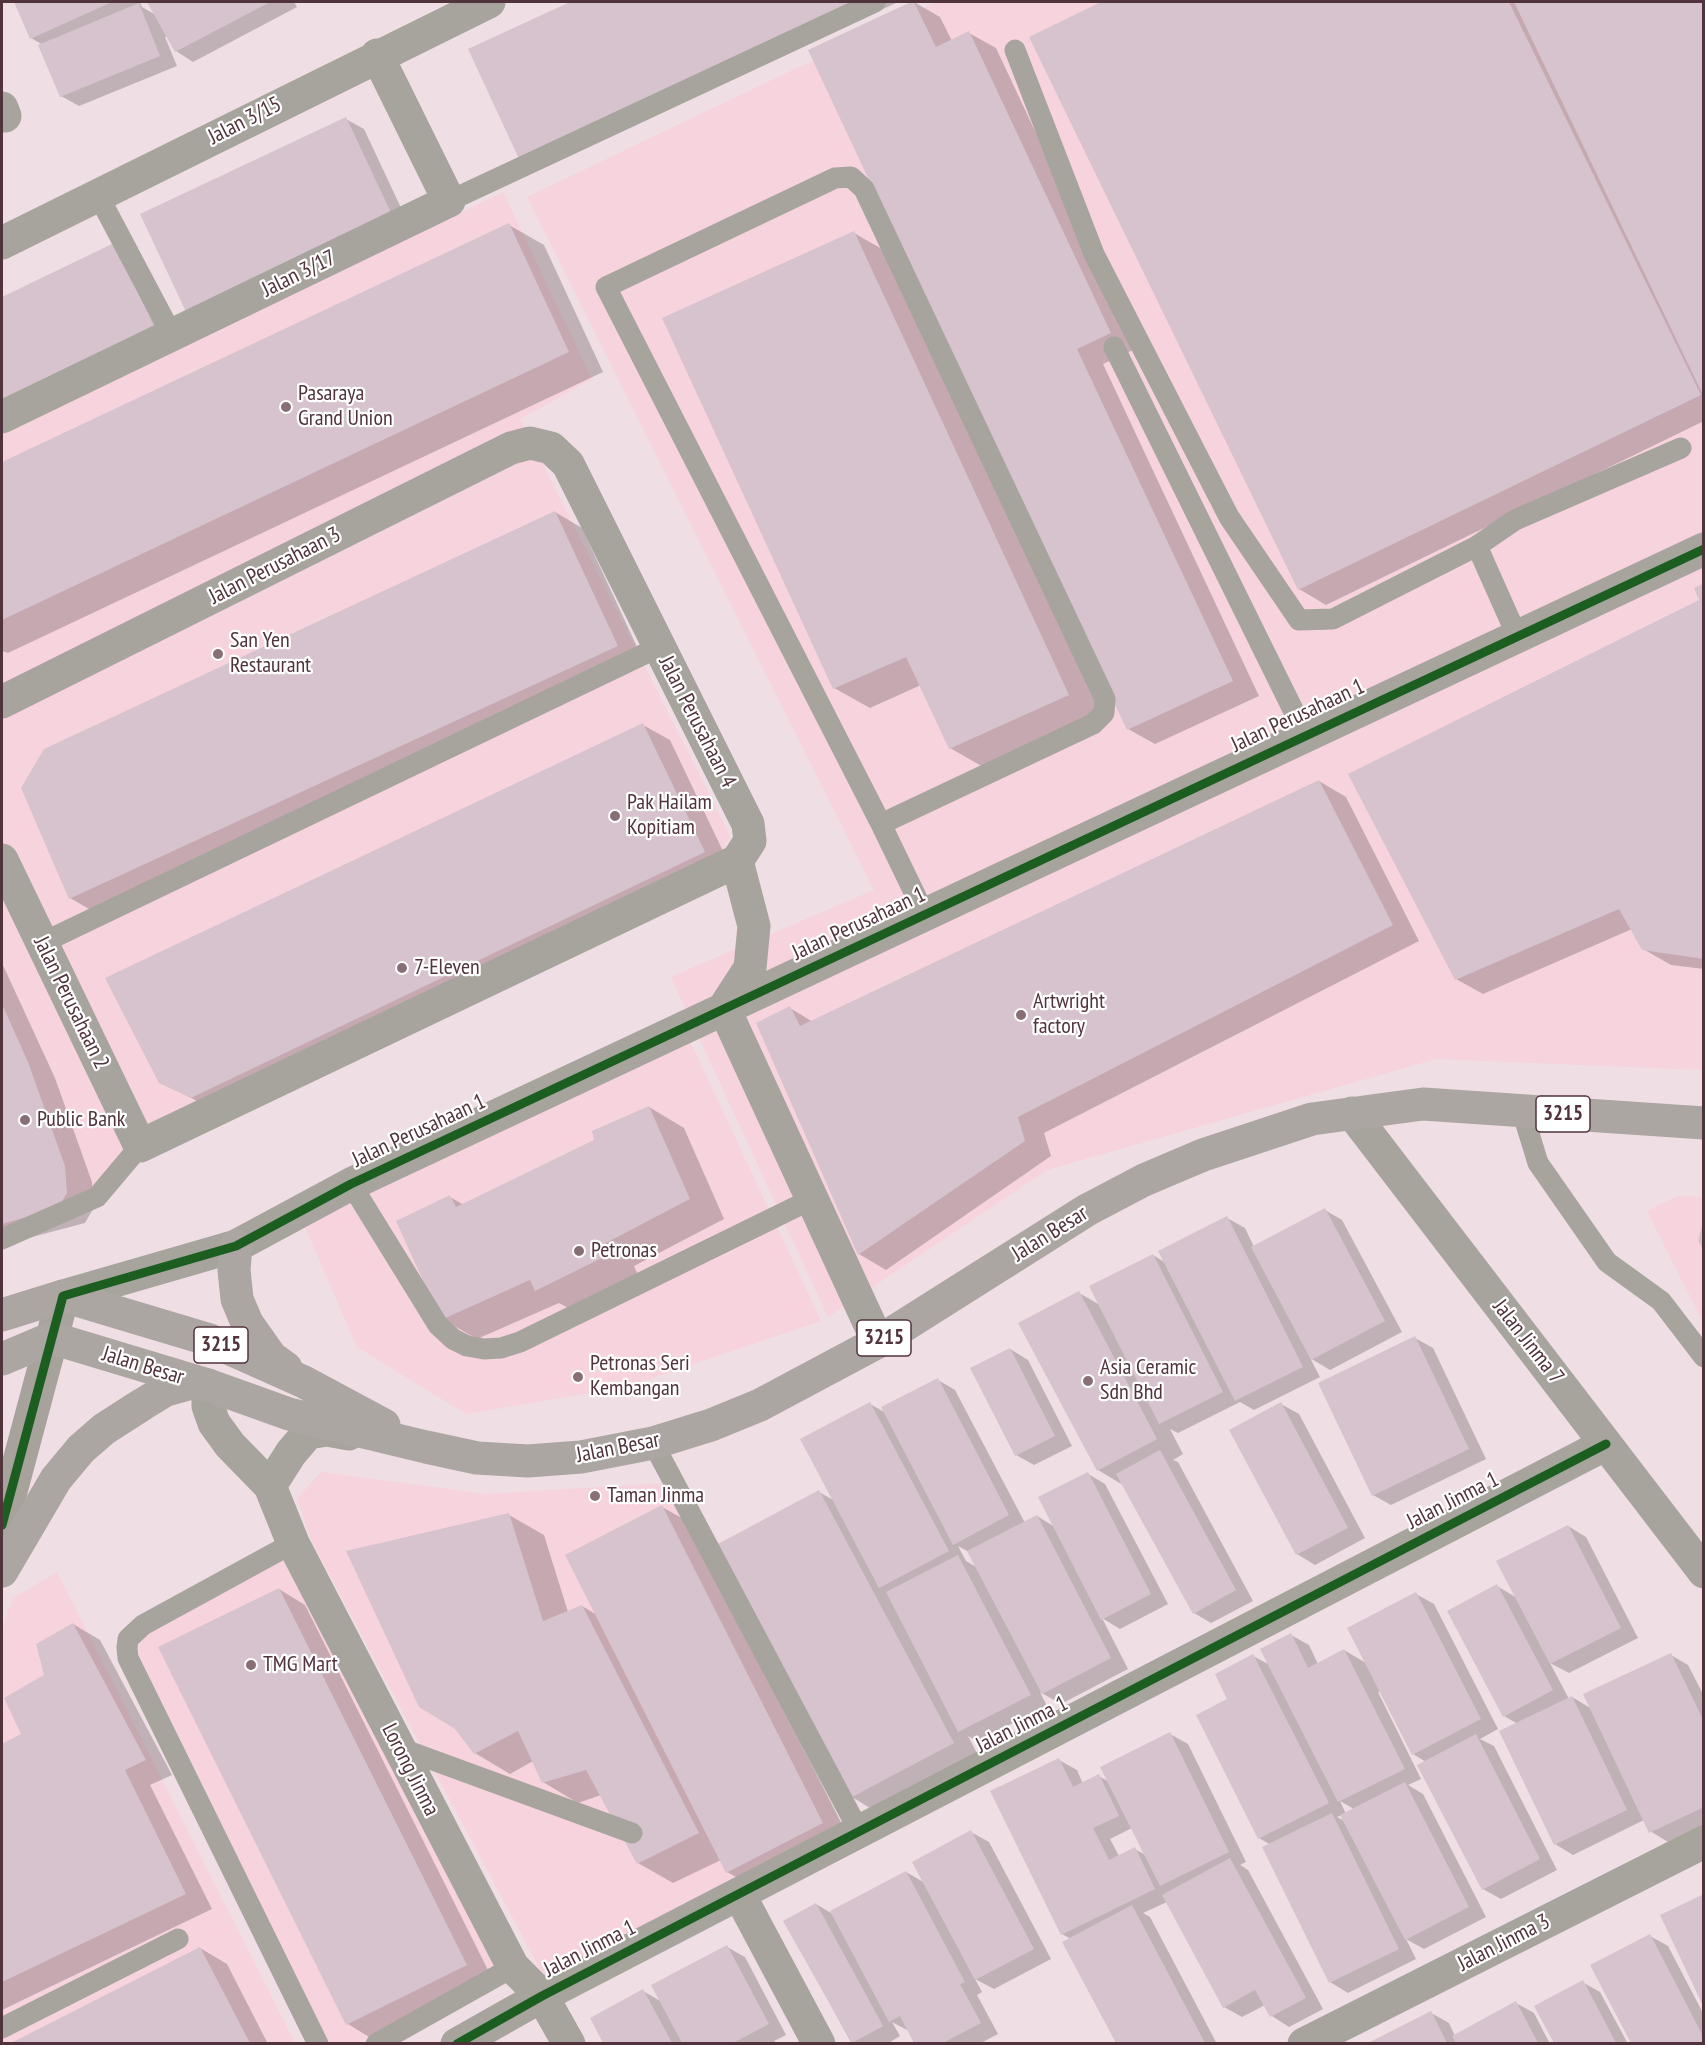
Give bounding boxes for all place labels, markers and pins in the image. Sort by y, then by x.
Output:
place label: Pasaraya Grand Union [298,381,393,433]
marker: Pasaraya Grand Union [279,400,293,414]
place label: San Yen Restaurant [230,628,311,680]
marker: San Yen Restaurant [211,647,225,661]
place label: Pak Hailam Kopitiam [627,790,712,842]
marker: Pak Hailam Kopitiam [608,809,622,823]
place label: 7-Eleven [414,955,480,981]
marker: 7-Eleven [395,961,409,975]
place label: Artwright factory [1033,989,1105,1040]
marker: Artwright factory [1014,1008,1028,1022]
place label: Public Bank [37,1107,125,1133]
marker: Public Bank [18,1113,32,1127]
place label: Petronas [591,1238,657,1264]
marker: Petronas [572,1244,586,1258]
place label: Petronas Seri Kembangan [590,1351,690,1402]
place label: Asia Ceramic Sdn Bhd [1100,1355,1196,1406]
marker: Petronas Seri Kembangan [571,1370,585,1384]
marker: Asia Ceramic Sdn Bhd [1081,1374,1095,1388]
place label: Taman Jinma [607,1483,704,1509]
marker: Taman Jinma [588,1489,602,1503]
place label: TMG Mart [263,1652,338,1678]
marker: TMG Mart [244,1658,258,1672]

